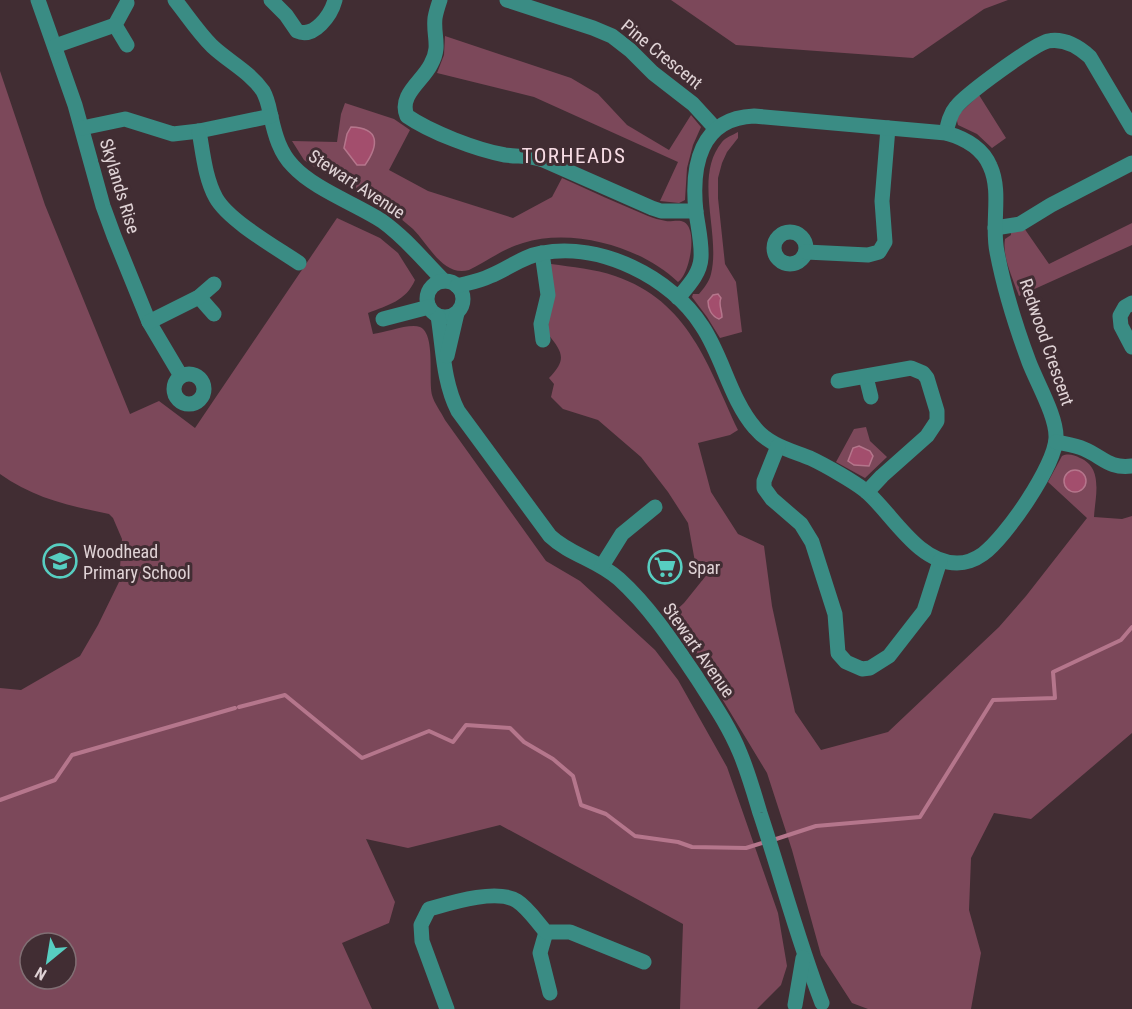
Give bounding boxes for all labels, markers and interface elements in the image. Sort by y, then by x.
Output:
street label: Pine Crescent [617,15,707,93]
street label: Skylands Rise [96,136,144,236]
district label: TORHEADS [522,144,626,168]
street label: Stewart Avenue [305,145,409,223]
street label: Redwood Crescent [1015,276,1079,408]
place label: Woodhead Primary School [83,541,191,583]
school or university icon: Woodhead Primary School [42,543,78,579]
supermarket icon: Spar [647,549,683,585]
place label: Spar [688,557,721,578]
street label: Stewart Avenue [659,599,739,701]
north arrow [18,931,78,991]
text: N [32,963,50,984]

